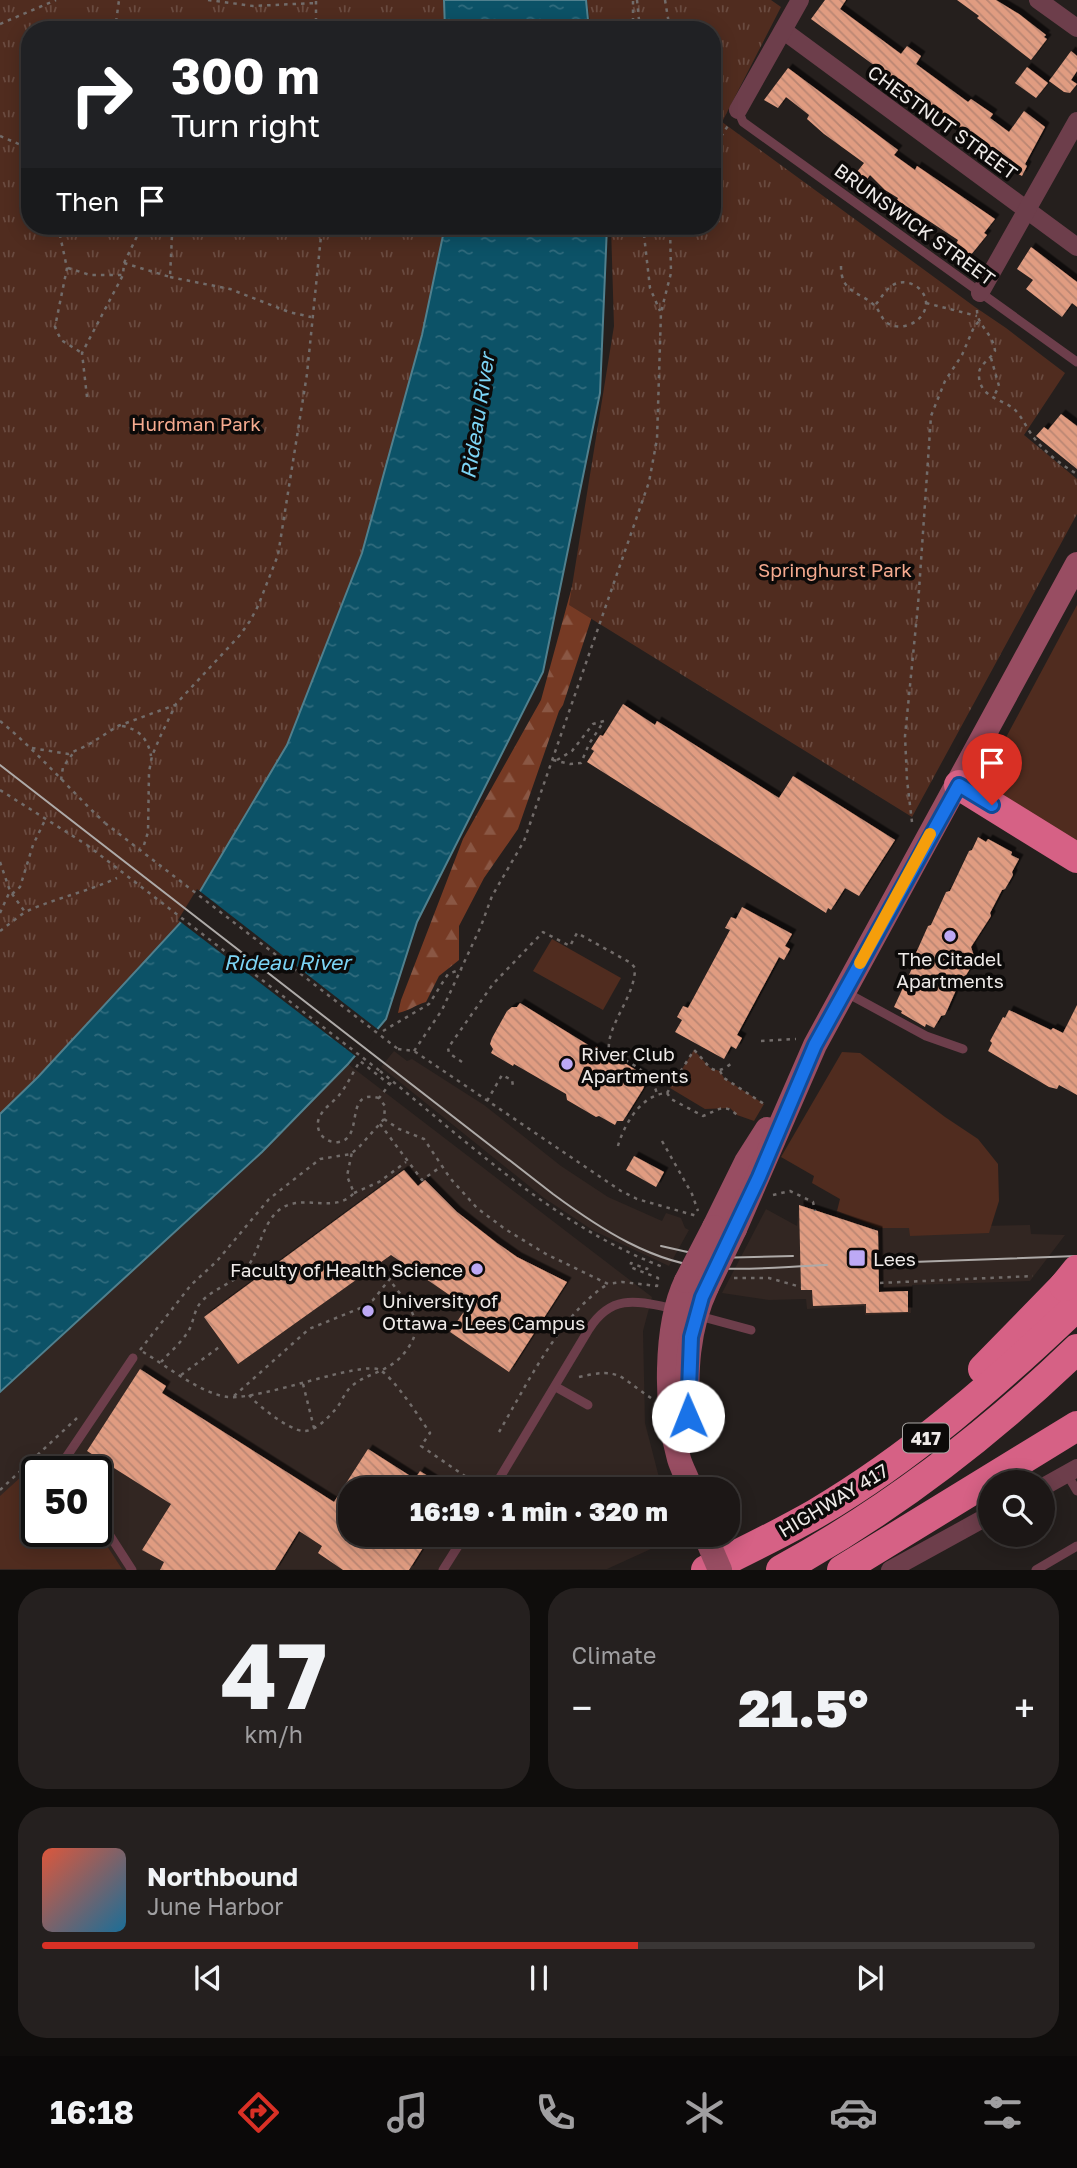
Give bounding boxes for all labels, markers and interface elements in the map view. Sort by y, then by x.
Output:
text: 300 m [171,46,320,105]
icon: right [56,49,147,140]
street label: CHESTNUT STREET [864,60,1022,184]
text: Turn right [171,106,320,144]
street label: BRUNSWICK STREET [830,158,1000,290]
icon: arrive [133,182,171,220]
text: Then [56,186,119,217]
water label: Rideau River [454,349,500,480]
park label: Hurdman Park [131,412,261,435]
park label: Springhurst Park [758,558,912,581]
pin [962,733,1022,805]
icon: arrive [973,744,1011,782]
marker: The Citadel Apartments [942,928,958,944]
place label: The Citadel Apartments [896,947,1004,992]
water label: Rideau River [224,949,353,975]
place label: River Club Apartments [581,1042,689,1087]
marker: River Club Apartments [559,1056,575,1072]
place label: Lees [873,1247,916,1270]
marker: Lees [847,1248,867,1268]
place label: Faculty of Health Science [230,1258,463,1281]
marker: Faculty of Health Science [469,1261,485,1277]
place label: University of Ottawa - Lees Campus [382,1289,585,1334]
marker: University of Ottawa - Lees Campus [360,1303,376,1319]
position arrow [651,1379,725,1453]
road number: 417 [903,1423,949,1452]
speed limit sign: 50 [21,1456,112,1547]
street label: HIGHWAY 417 [774,1458,892,1542]
map controls [978,1470,1055,1547]
button: search [978,1470,1055,1547]
text: 16:19 · 1 min · 320 m [410,1496,668,1527]
text: 47 [221,1620,327,1729]
text: Climate [572,1641,656,1669]
text: 21.5° [738,1676,868,1738]
text: − [572,1685,592,1730]
text: + [1014,1685,1035,1730]
text: km/h [244,1720,303,1748]
text: Northbound [147,1861,298,1892]
text: June Harbor [147,1892,283,1920]
icon: previous [189,1959,227,1997]
icon: pause [520,1959,558,1997]
icon: next [851,1959,889,1997]
icon: directions [234,2088,283,2137]
icon: music [383,2088,432,2137]
icon: phone [531,2088,580,2137]
icon: climate [680,2088,729,2137]
icon: car [829,2088,878,2137]
icon: filters [978,2088,1027,2137]
text: 16:18 [50,2093,134,2131]

